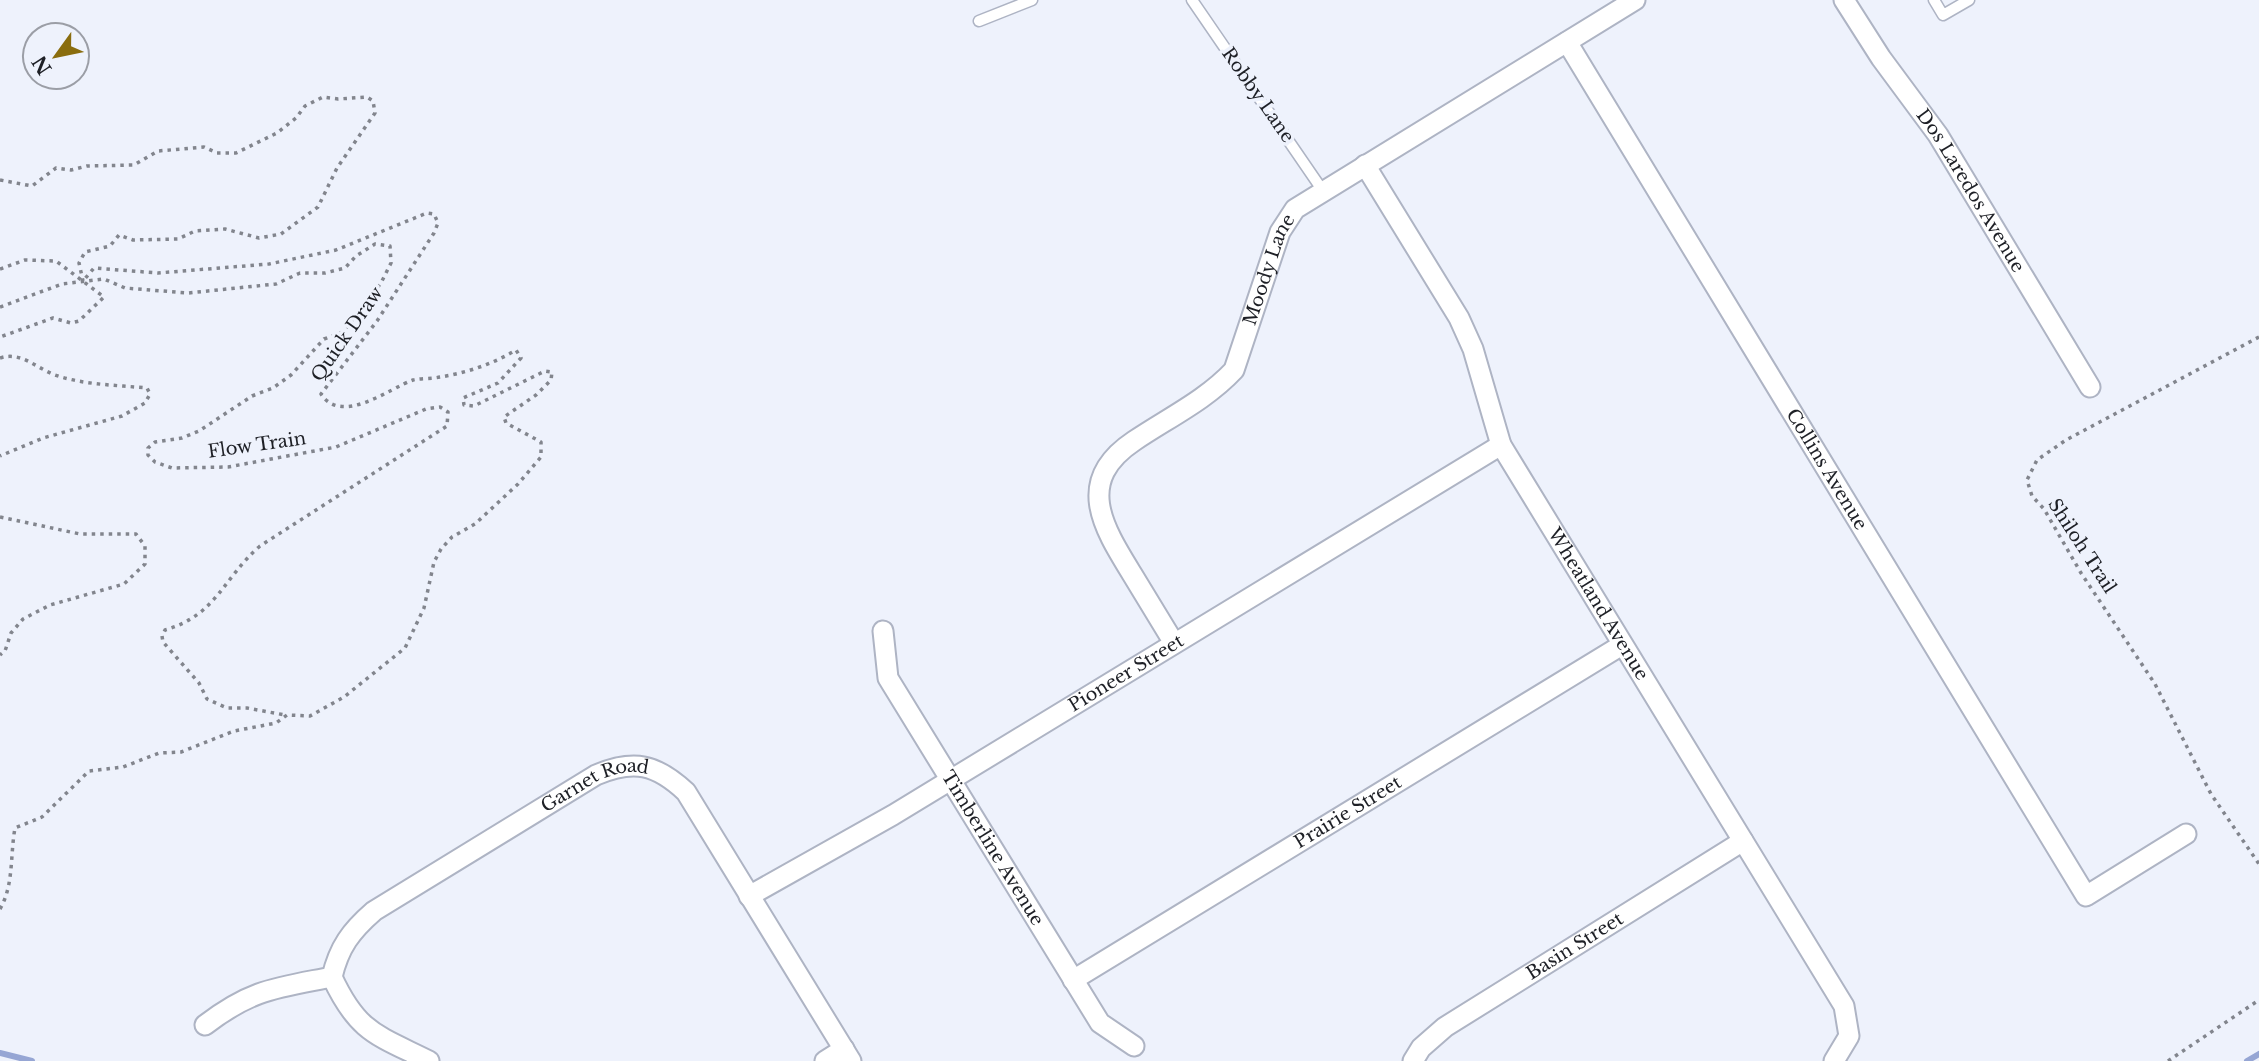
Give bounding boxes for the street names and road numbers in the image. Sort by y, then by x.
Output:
street label: Robby Lane [1217,43,1299,147]
street label: Dos Laredos Avenue [1912,105,2029,276]
street label: Moody Lane [1239,210,1300,328]
street label: Quick Draw [306,282,388,386]
street label: Collins Avenue [1782,405,1872,534]
street label: Flow Train [206,427,308,463]
street label: Shiloh Trail [2043,495,2121,598]
street label: Wheatland Avenue [1543,523,1653,684]
street label: Pioneer Street [1064,630,1188,717]
street label: Garnet Road [537,755,651,817]
street label: Timberline Avenue [937,767,1049,930]
street label: Prairie Street [1290,771,1406,853]
street label: Basin Street [1522,908,1627,984]

